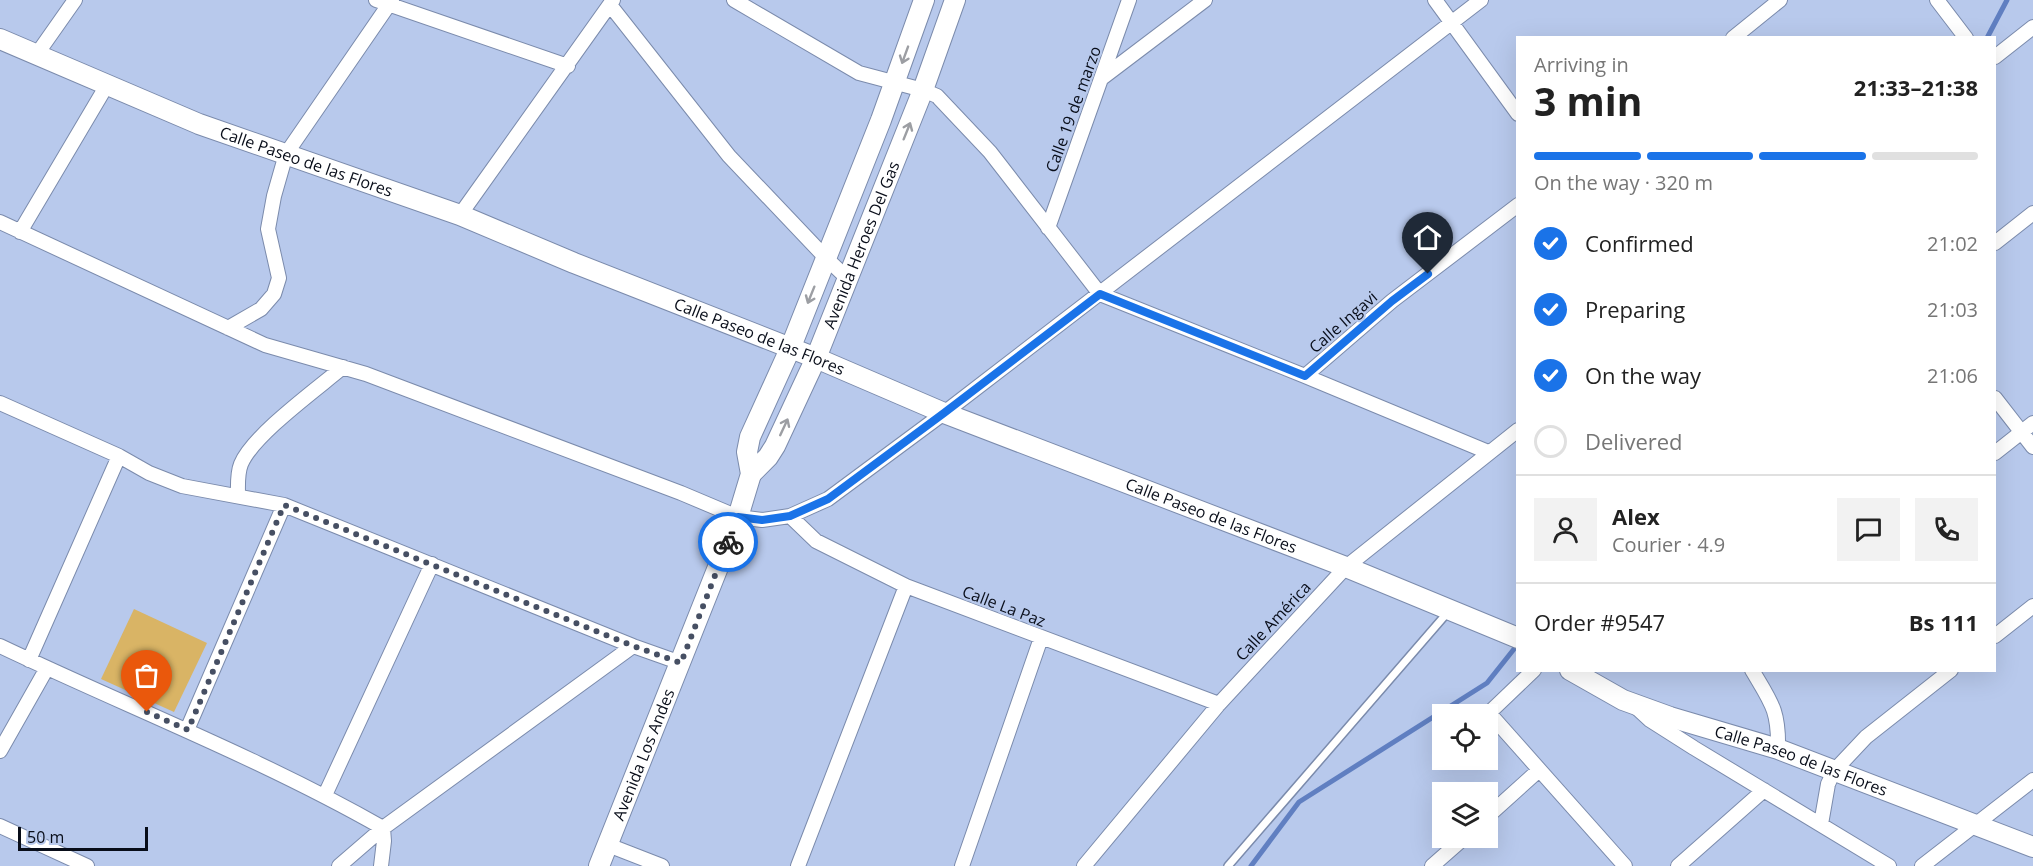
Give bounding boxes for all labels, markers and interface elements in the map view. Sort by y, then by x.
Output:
street label: Calle 19 de marzo [1040,43,1106,175]
one-way arrow [898,45,909,64]
text: Arriving in [1534,51,1629,78]
text: 21:33–21:38 [1854,72,1978,102]
text: 3 min [1534,74,1642,127]
street label: Calle Paseo de las Flores [217,121,396,202]
one-way arrow [902,122,913,140]
street label: Avenida Heroes Del Gas [818,158,904,332]
text: On the way · 320 m [1534,169,1713,196]
pin [1402,212,1453,274]
icon: home [1411,221,1444,254]
icon: check [1534,227,1567,260]
text: Confirmed [1585,228,1694,258]
text: 21:02 [1927,230,1978,257]
one-way arrow [805,286,816,304]
street label: Calle Ingavi [1304,286,1382,358]
street label: Calle Paseo de las Flores [671,292,848,380]
icon: check [1534,293,1567,326]
text: Preparing [1585,294,1685,324]
text: 21:03 [1927,296,1978,323]
icon: check [1534,359,1567,392]
text: On the way [1585,360,1701,390]
text: 21:06 [1927,362,1978,389]
one-way arrow [779,419,790,437]
text: Delivered [1585,426,1683,456]
street label: Calle Paseo de las Flores [1122,473,1300,558]
button: person [1534,498,1597,561]
button: chat [1837,498,1900,561]
button: phone [1915,498,1978,561]
text: Alex [1612,501,1660,531]
courier [698,512,758,572]
icon: bike [712,526,745,559]
text: Courier · 4.9 [1612,531,1725,558]
street label: Calle América [1230,576,1316,666]
street label: Calle La Paz [959,580,1049,632]
text: Order #9547 [1534,607,1665,637]
text: Bs 111 [1909,607,1978,637]
pin [121,650,172,712]
icon: bag [130,659,163,692]
street label: Avenida Los Andes [607,685,680,824]
map controls [1432,704,1498,848]
button: locate [1432,704,1498,770]
street label: Calle Paseo de las Flores [1712,720,1891,801]
button: layers [1432,782,1498,848]
scale bar [18,824,148,852]
text: 50 m [27,826,64,848]

